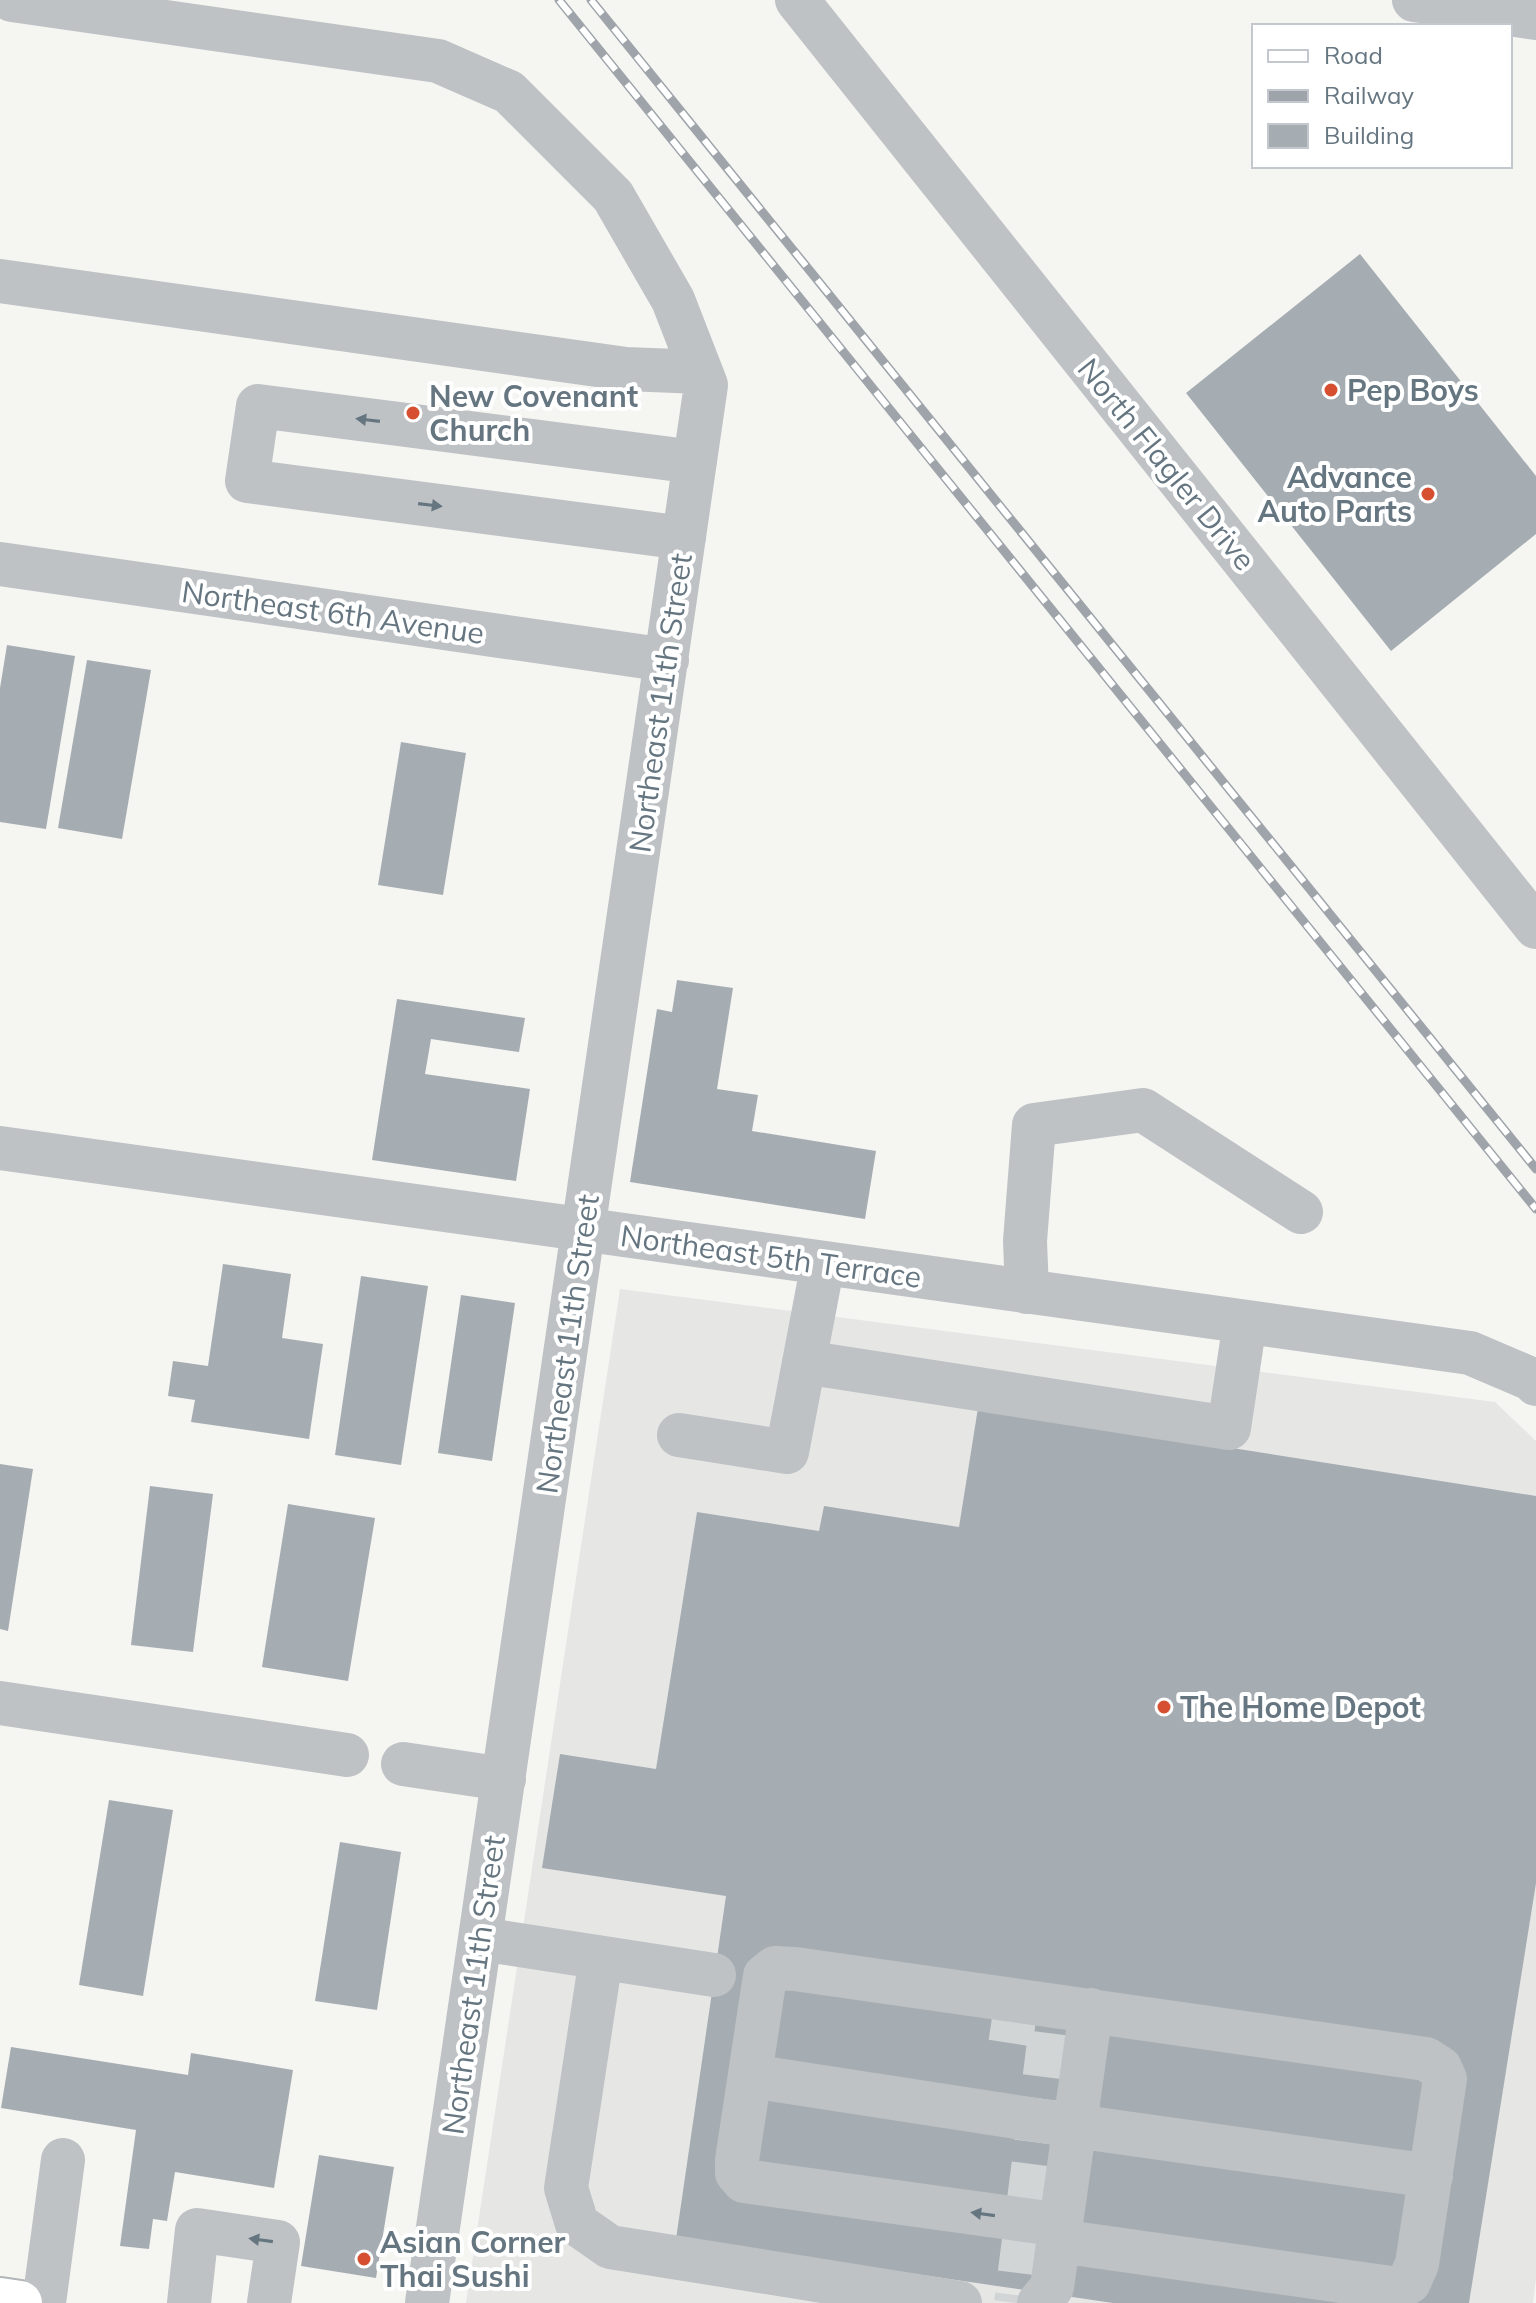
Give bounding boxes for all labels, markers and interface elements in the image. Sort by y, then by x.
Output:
legend [1252,24,1512,168]
text: Road [1324,40,1383,70]
text: Railway [1324,80,1414,110]
text: Building [1324,120,1414,150]
street label: North Flagler Drive [1070,350,1264,578]
place label: Pep Boys [1347,371,1479,409]
place label: New Covenant Church [429,377,638,449]
marker: Pep Boys [1322,381,1340,399]
marker: New Covenant Church [404,404,422,422]
one-way arrow [355,413,380,426]
place label: Advance Auto Parts [1258,458,1412,530]
marker: Advance Auto Parts [1419,485,1437,503]
one-way arrow [418,499,443,512]
street label: Northeast 11th Street [620,551,700,855]
street label: Northeast 6th Avenue [179,572,487,652]
street label: Northeast 11th Street [527,1192,607,1496]
street label: Northeast 5th Terrace [618,1216,924,1296]
place label: The Home Depot [1180,1688,1421,1726]
marker: The Home Depot [1155,1698,1173,1716]
street label: Northeast 11th Street [433,1833,513,2137]
one-way arrow [970,2207,995,2220]
place label: Asian Corner Thai Sushi [380,2223,566,2295]
one-way arrow [249,2233,274,2246]
marker: Asian Corner Thai Sushi [355,2250,373,2268]

